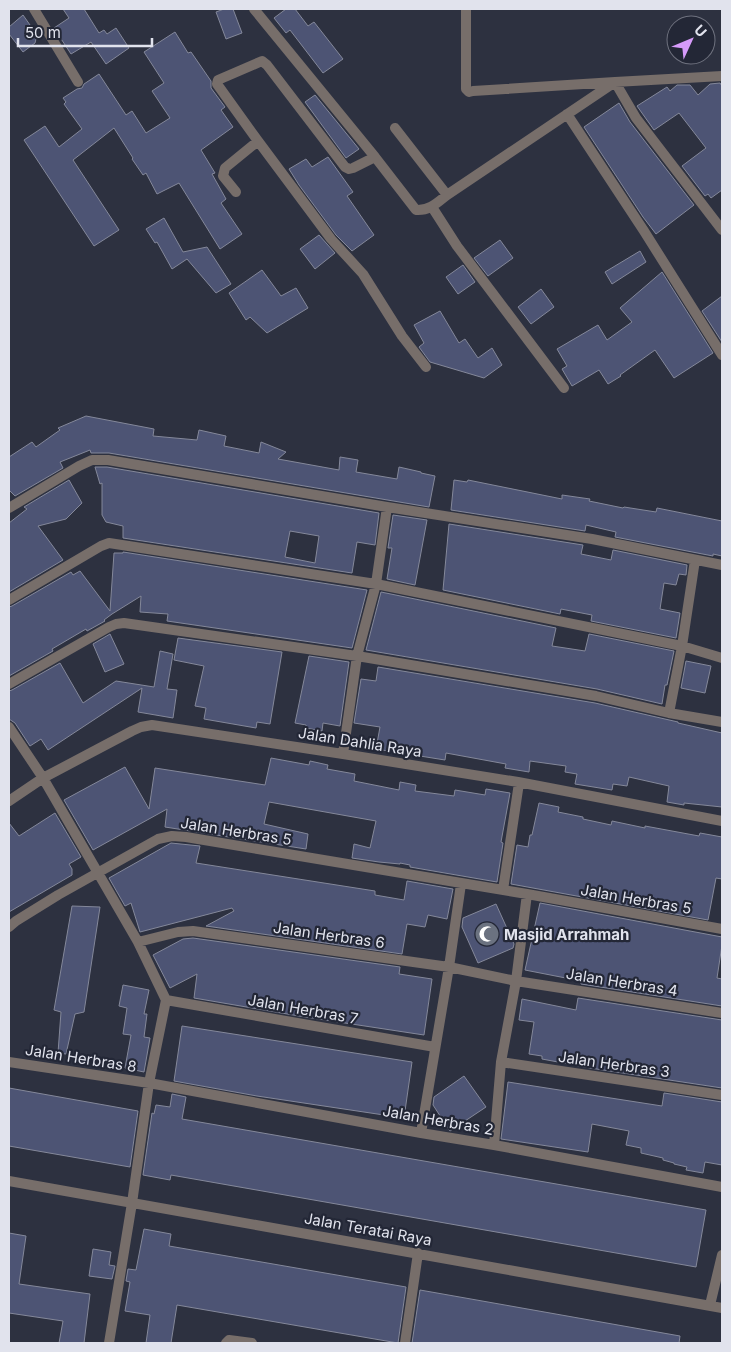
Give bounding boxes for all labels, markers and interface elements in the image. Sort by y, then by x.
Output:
scale bar [18,15,151,47]
north arrow [666,15,716,65]
text: U [691,21,710,40]
text: 50 m [25,23,61,42]
street label: Jalan Dahlia Raya [297,723,423,761]
street label: Jalan Herbras 5 [179,813,293,849]
street label: Jalan Herbras 5 [579,880,693,918]
street label: Jalan Herbras 6 [272,918,386,952]
mosque icon: Masjid Arrahmah [474,921,500,947]
place label: Masjid Arrahmah [504,925,629,944]
street label: Jalan Herbras 4 [565,964,679,1000]
street label: Jalan Herbras 7 [246,990,360,1028]
street label: Jalan Herbras 8 [24,1040,138,1076]
street label: Jalan Herbras 3 [557,1047,671,1081]
street label: Jalan Herbras 2 [381,1101,495,1139]
street label: Jalan Teratai Raya [303,1208,433,1250]

